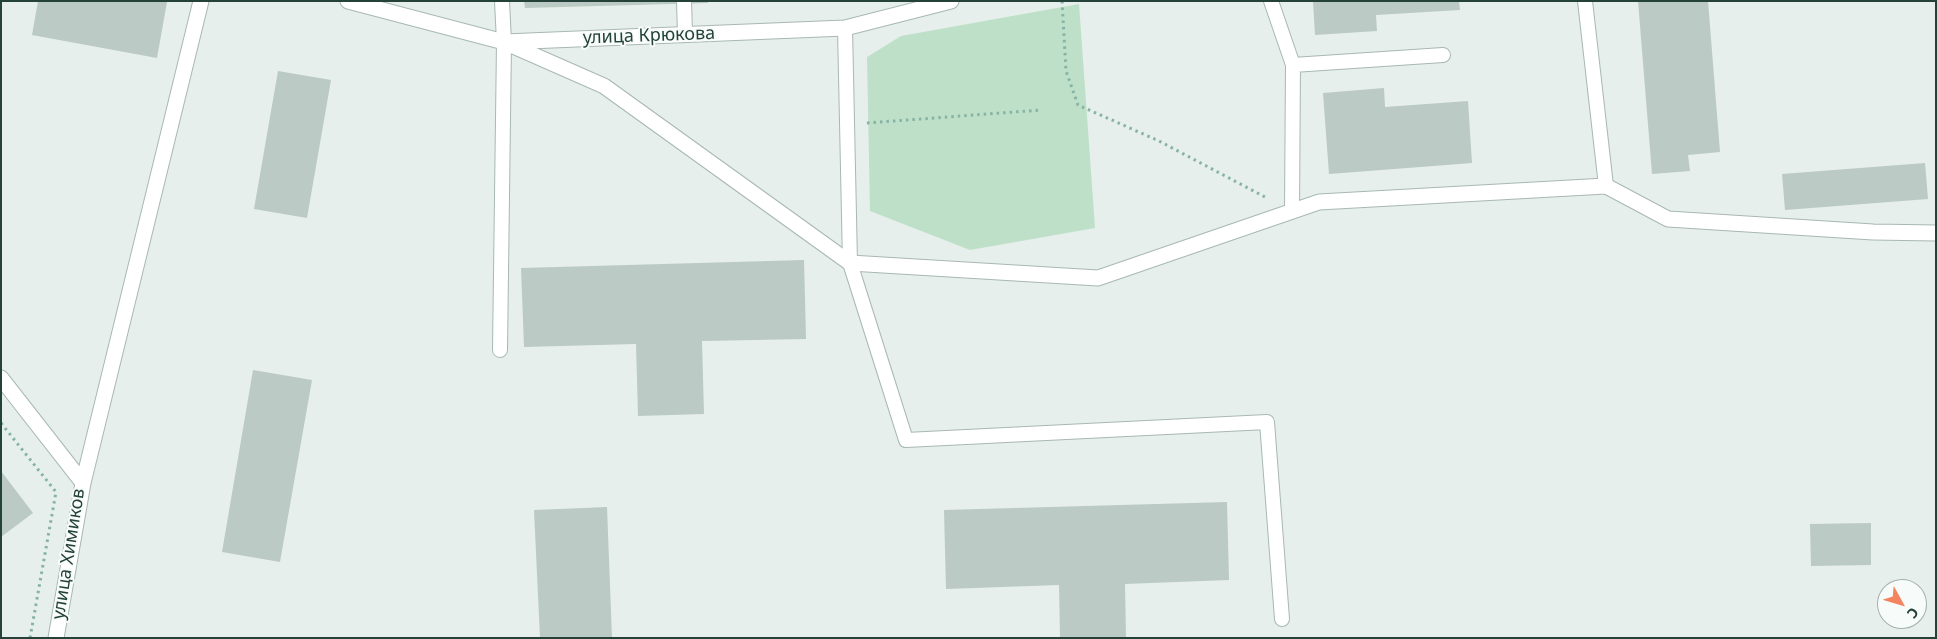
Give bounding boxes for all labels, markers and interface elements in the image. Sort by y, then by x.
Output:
street label: улица Крюкова [582,23,716,49]
street label: улица Химиков [48,487,90,621]
north arrow [1877,579,1927,629]
text: С [1903,604,1923,623]

